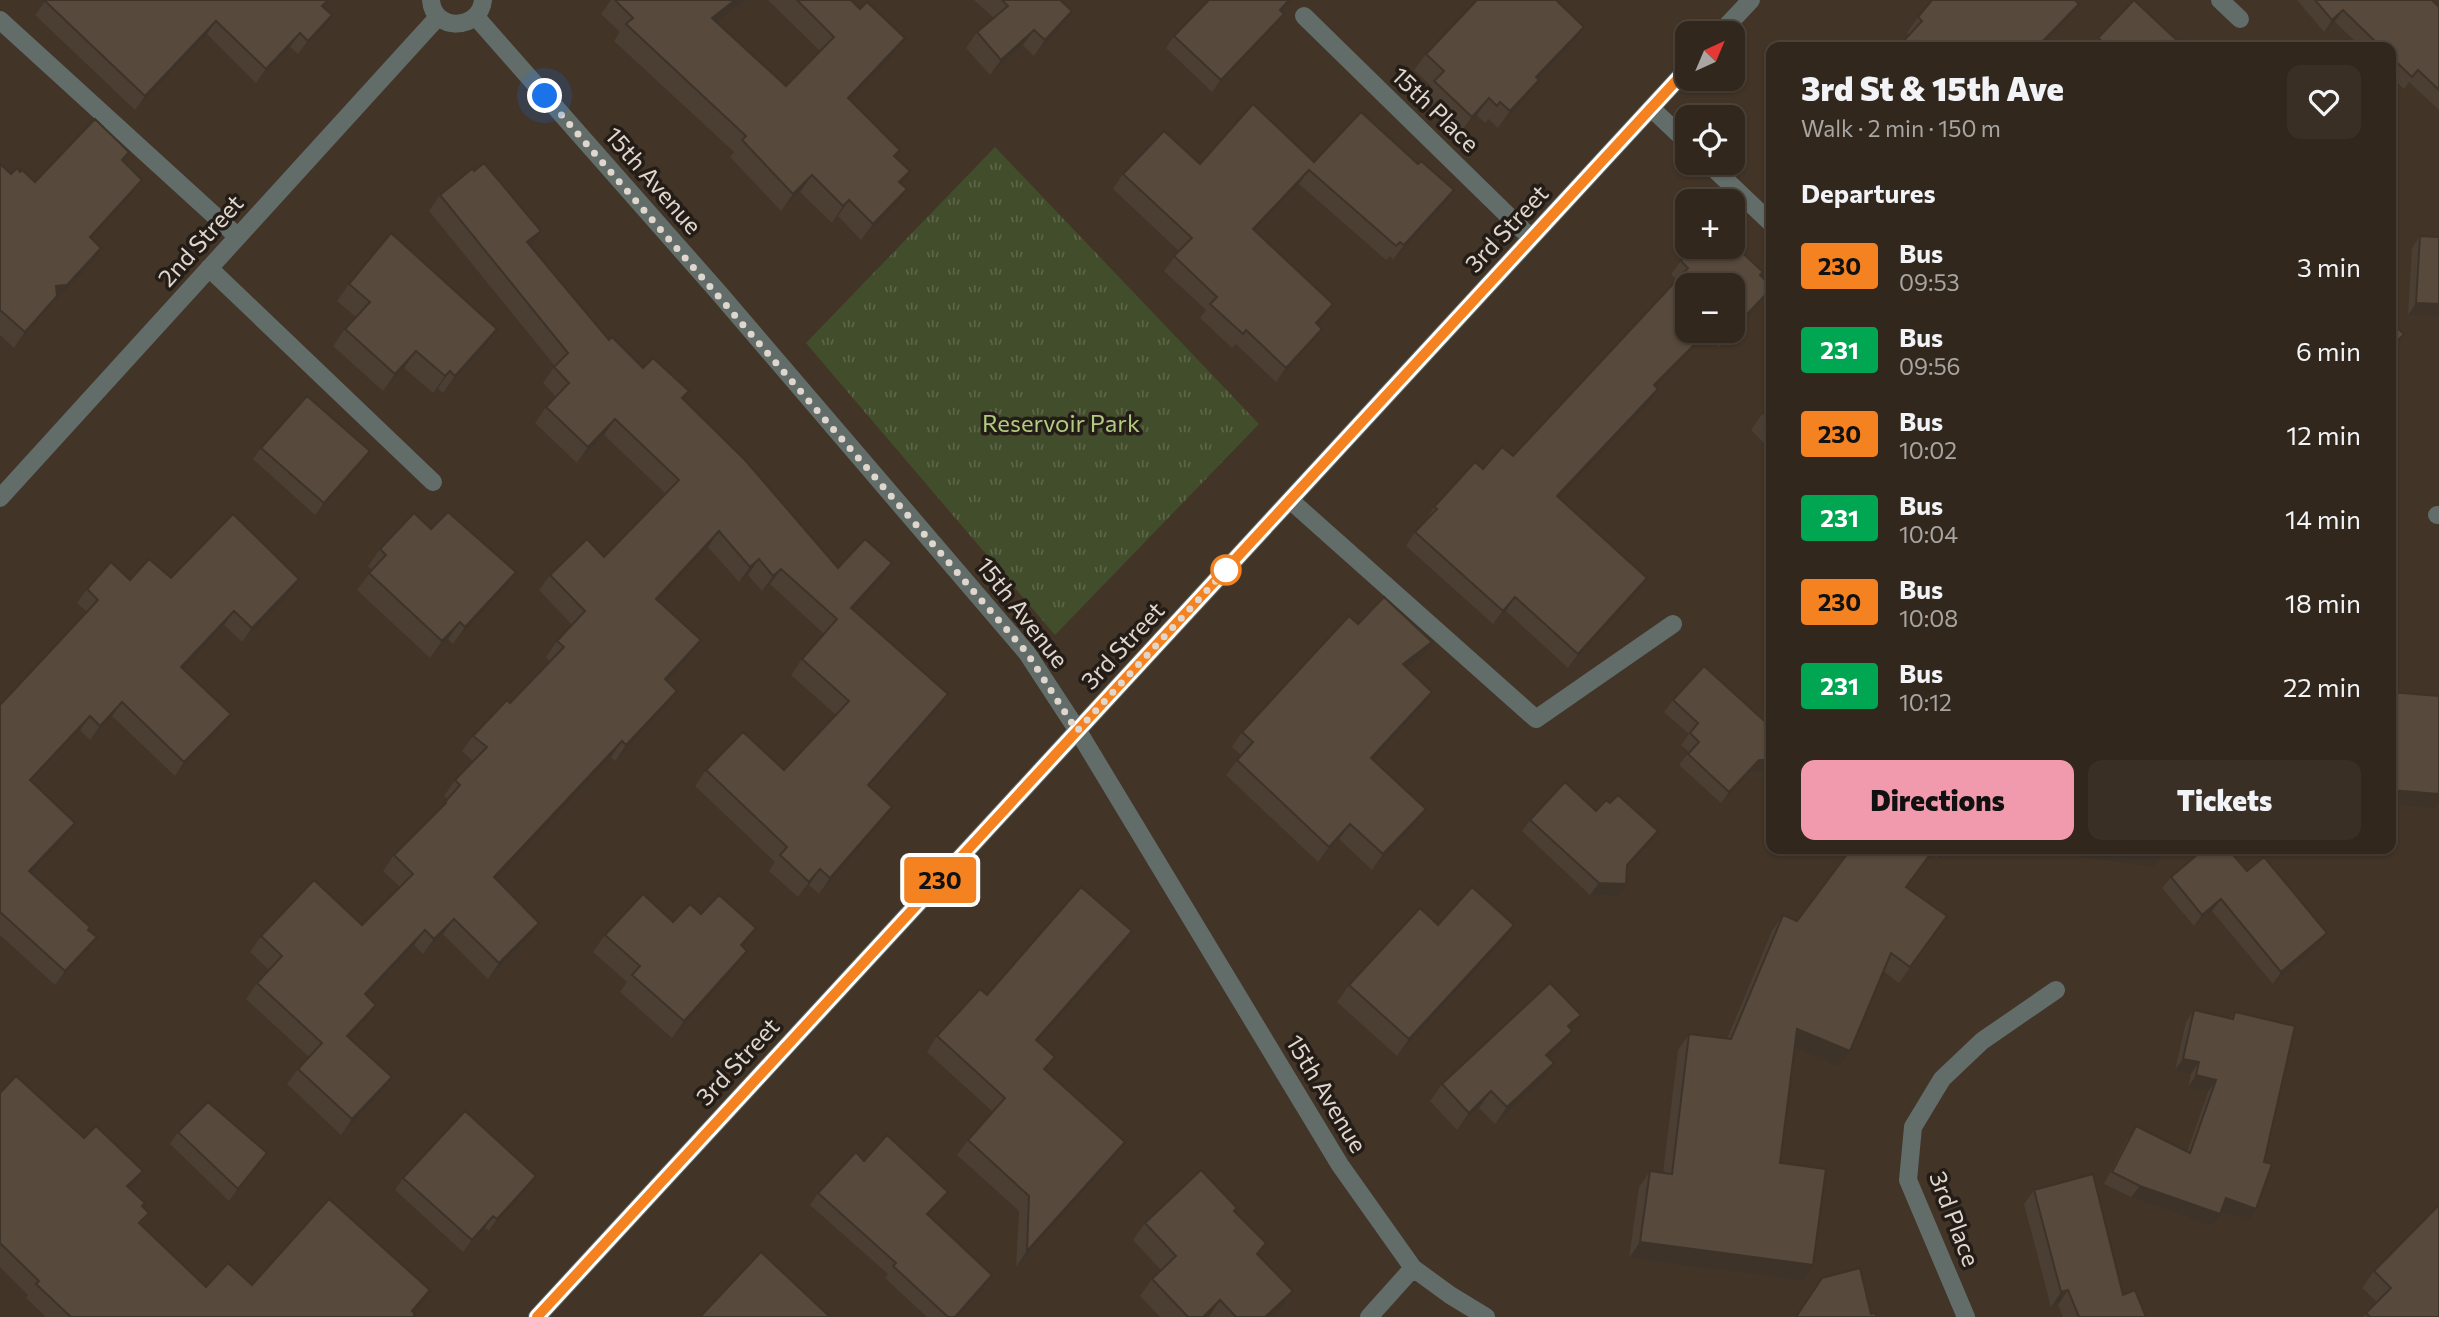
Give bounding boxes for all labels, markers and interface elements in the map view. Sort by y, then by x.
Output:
north arrow [1675,21,1745,91]
map controls [1675,21,1745,343]
street label: 15th Place [1386,60,1486,158]
button: heart [2287,65,2361,139]
text: 3rd St & 15th Ave [1801,67,2064,108]
your location [527,78,562,113]
button: locate [1675,105,1745,175]
text: Walk · 2 min · 150 m [1801,114,2001,142]
street label: 15th Avenue [600,121,708,239]
text: Departures [1801,177,1936,208]
street label: 3rd Street [1458,178,1554,278]
street label: 2nd Street [151,188,249,292]
button: + [1675,189,1745,259]
text: Bus [1899,237,1943,268]
text: 230 [1818,251,1861,280]
text: 3 min [2297,251,2361,282]
text: 09:53 [1899,268,1960,296]
button: − [1675,273,1745,343]
text: Bus [1899,321,1943,352]
text: 231 [1820,335,1859,364]
text: 6 min [2296,335,2361,366]
text: 09:56 [1899,352,1961,380]
text: Bus [1899,405,1943,436]
park label: Reservoir Park [982,408,1140,437]
text: 230 [1818,419,1861,448]
text: 12 min [2286,419,2361,450]
text: 10:02 [1899,436,1957,464]
text: Bus [1899,489,1943,520]
text: 231 [1820,503,1859,532]
text: 14 min [2285,503,2361,534]
text: 10:04 [1899,520,1958,548]
street label: 15th Avenue [971,551,1075,673]
unlabelled marker [1211,555,1241,585]
text: Bus [1899,573,1943,604]
text: 230 [1818,587,1861,616]
text: 18 min [2285,587,2361,618]
street label: 3rd Street [1074,595,1170,695]
text: 10:08 [1899,604,1958,632]
text: Bus [1899,657,1943,688]
text: 231 [1820,671,1859,700]
text: 22 min [2283,671,2361,702]
text: 10:12 [1899,688,1952,716]
button: Directions [1801,760,2074,840]
button: Tickets [2088,760,2361,840]
line badge: 230 [900,857,980,903]
text: 230 [918,865,962,894]
street label: 3rd Street [689,1011,785,1111]
street label: 15th Avenue [1281,1029,1374,1157]
street label: 3rd Place [1924,1167,1987,1270]

